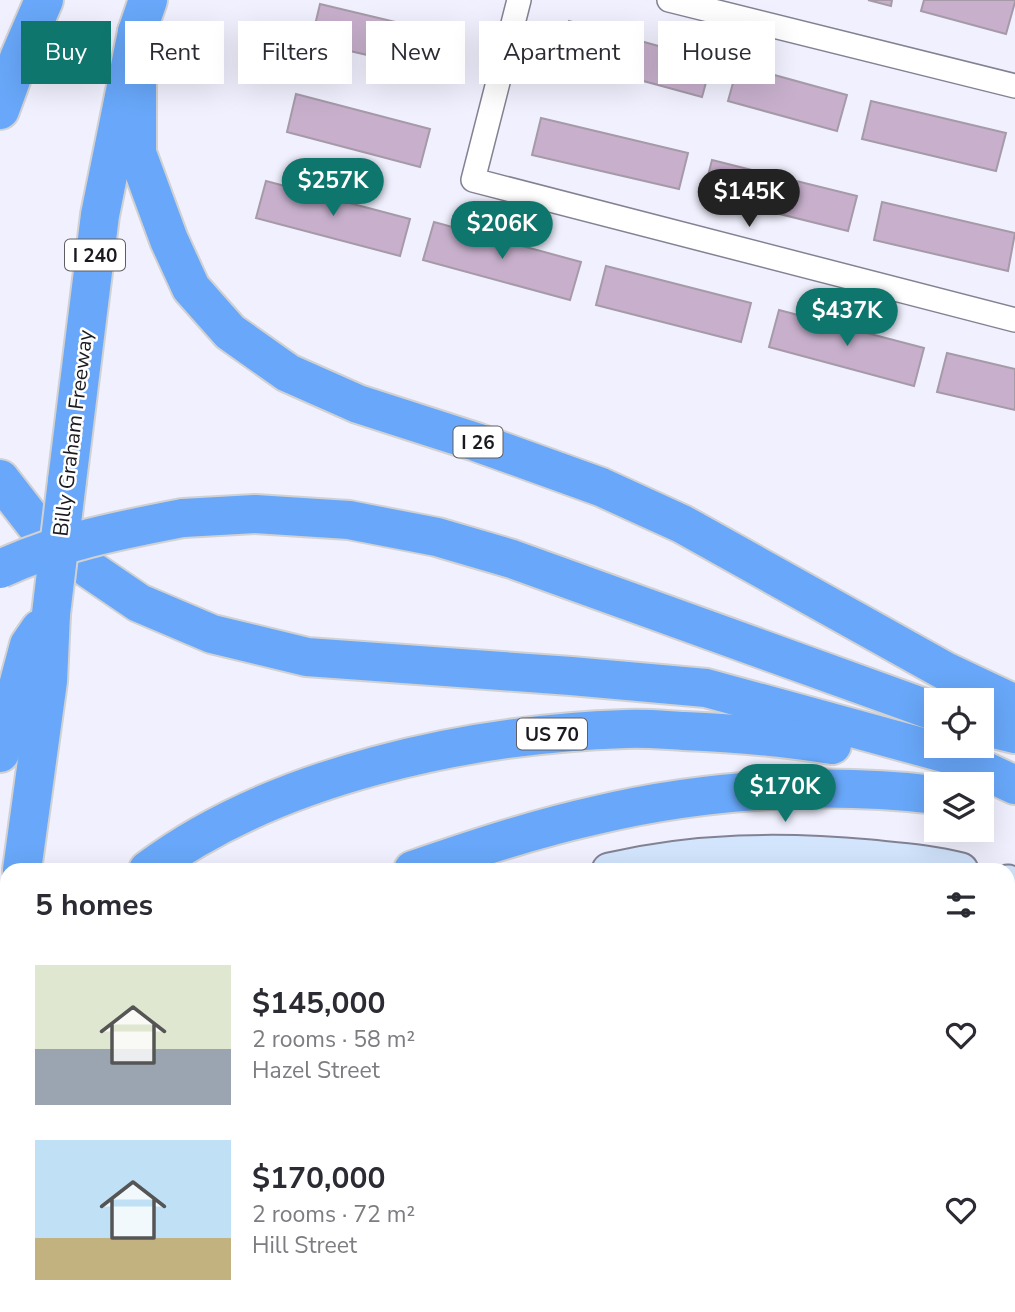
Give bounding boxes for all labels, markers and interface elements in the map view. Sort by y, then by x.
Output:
chip: Buy [21,21,111,84]
chip: Rent [125,21,224,84]
chip: Filters [238,21,352,84]
chip: New [366,21,465,84]
chip: Apartment [479,21,644,84]
chip: House [658,21,775,84]
pin: $257K [284,158,382,218]
text: $257K [298,165,368,196]
pin: $145K [700,170,798,229]
text: $145K [714,176,784,207]
pin: $206K [453,202,551,261]
text: $206K [467,208,537,239]
road number: I 240 [65,240,125,270]
pin: $437K [798,288,896,348]
text: $437K [812,295,882,326]
street label: Billy Graham Freeway [46,328,100,538]
road number: I 26 [454,426,503,458]
map controls [924,688,994,842]
button: locate [924,688,994,758]
road number: US 70 [517,719,587,750]
pin: $170K [736,764,834,824]
text: $170K [750,771,820,802]
button: layers [924,772,994,842]
text: 5 homes [35,885,153,926]
icon: filters [942,886,980,924]
text: $145,000 [252,983,385,1024]
icon: home [91,993,175,1077]
icon: heart [942,1016,980,1054]
text: 2 rooms · 58 m² [252,1024,415,1055]
text: Hazel Street [252,1055,380,1086]
text: $170,000 [252,1158,385,1199]
icon: home [91,1168,175,1252]
icon: heart [942,1191,980,1229]
text: 2 rooms · 72 m² [252,1199,415,1230]
text: Hill Street [252,1230,357,1261]

